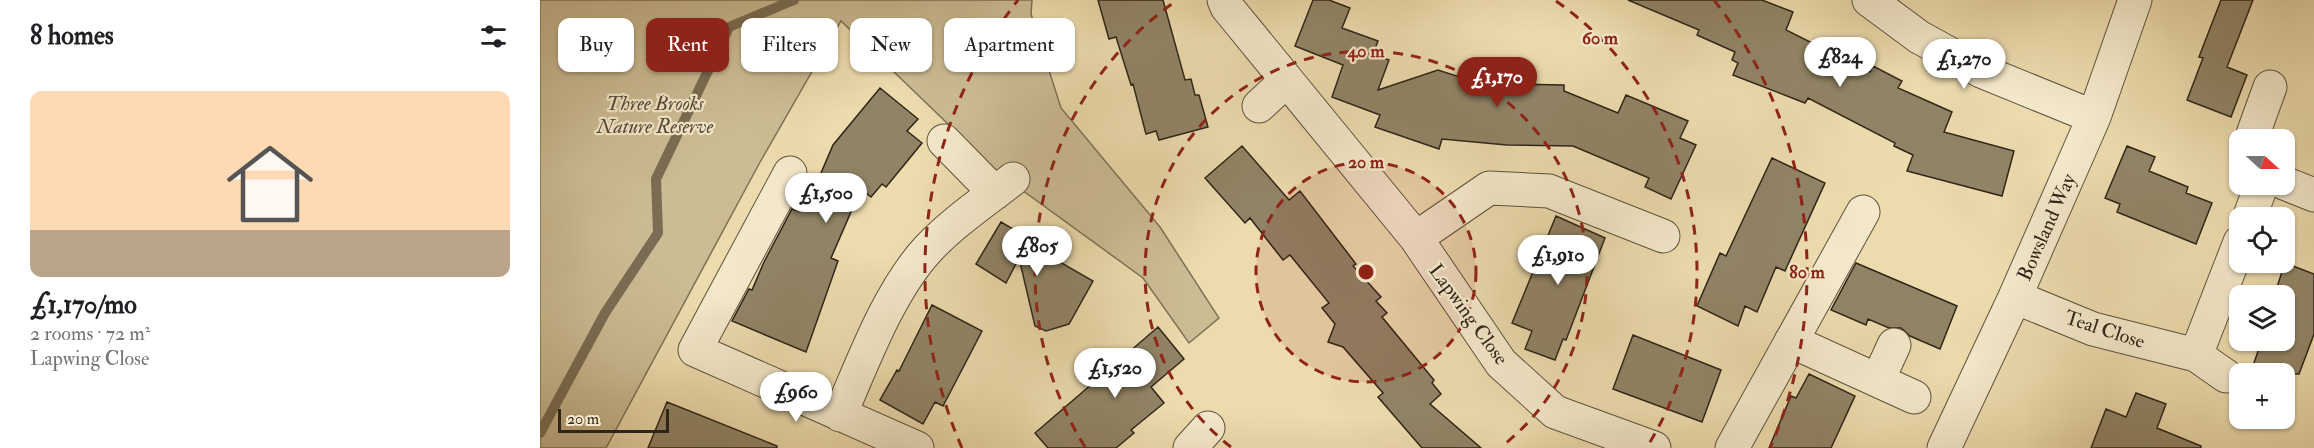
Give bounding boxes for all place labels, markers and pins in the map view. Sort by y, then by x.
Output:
pin: £824 [1804,37,1876,88]
pin: £1,270 [1915,39,2013,90]
pin: £1,170 [1448,57,1546,108]
pin: £1,500 [777,173,875,224]
pin: £805 [1001,226,1073,277]
pin: £1,910 [1509,235,1607,286]
centre of rings [1356,262,1376,282]
pin: £1,520 [1066,348,1164,399]
pin: £960 [760,372,832,423]

